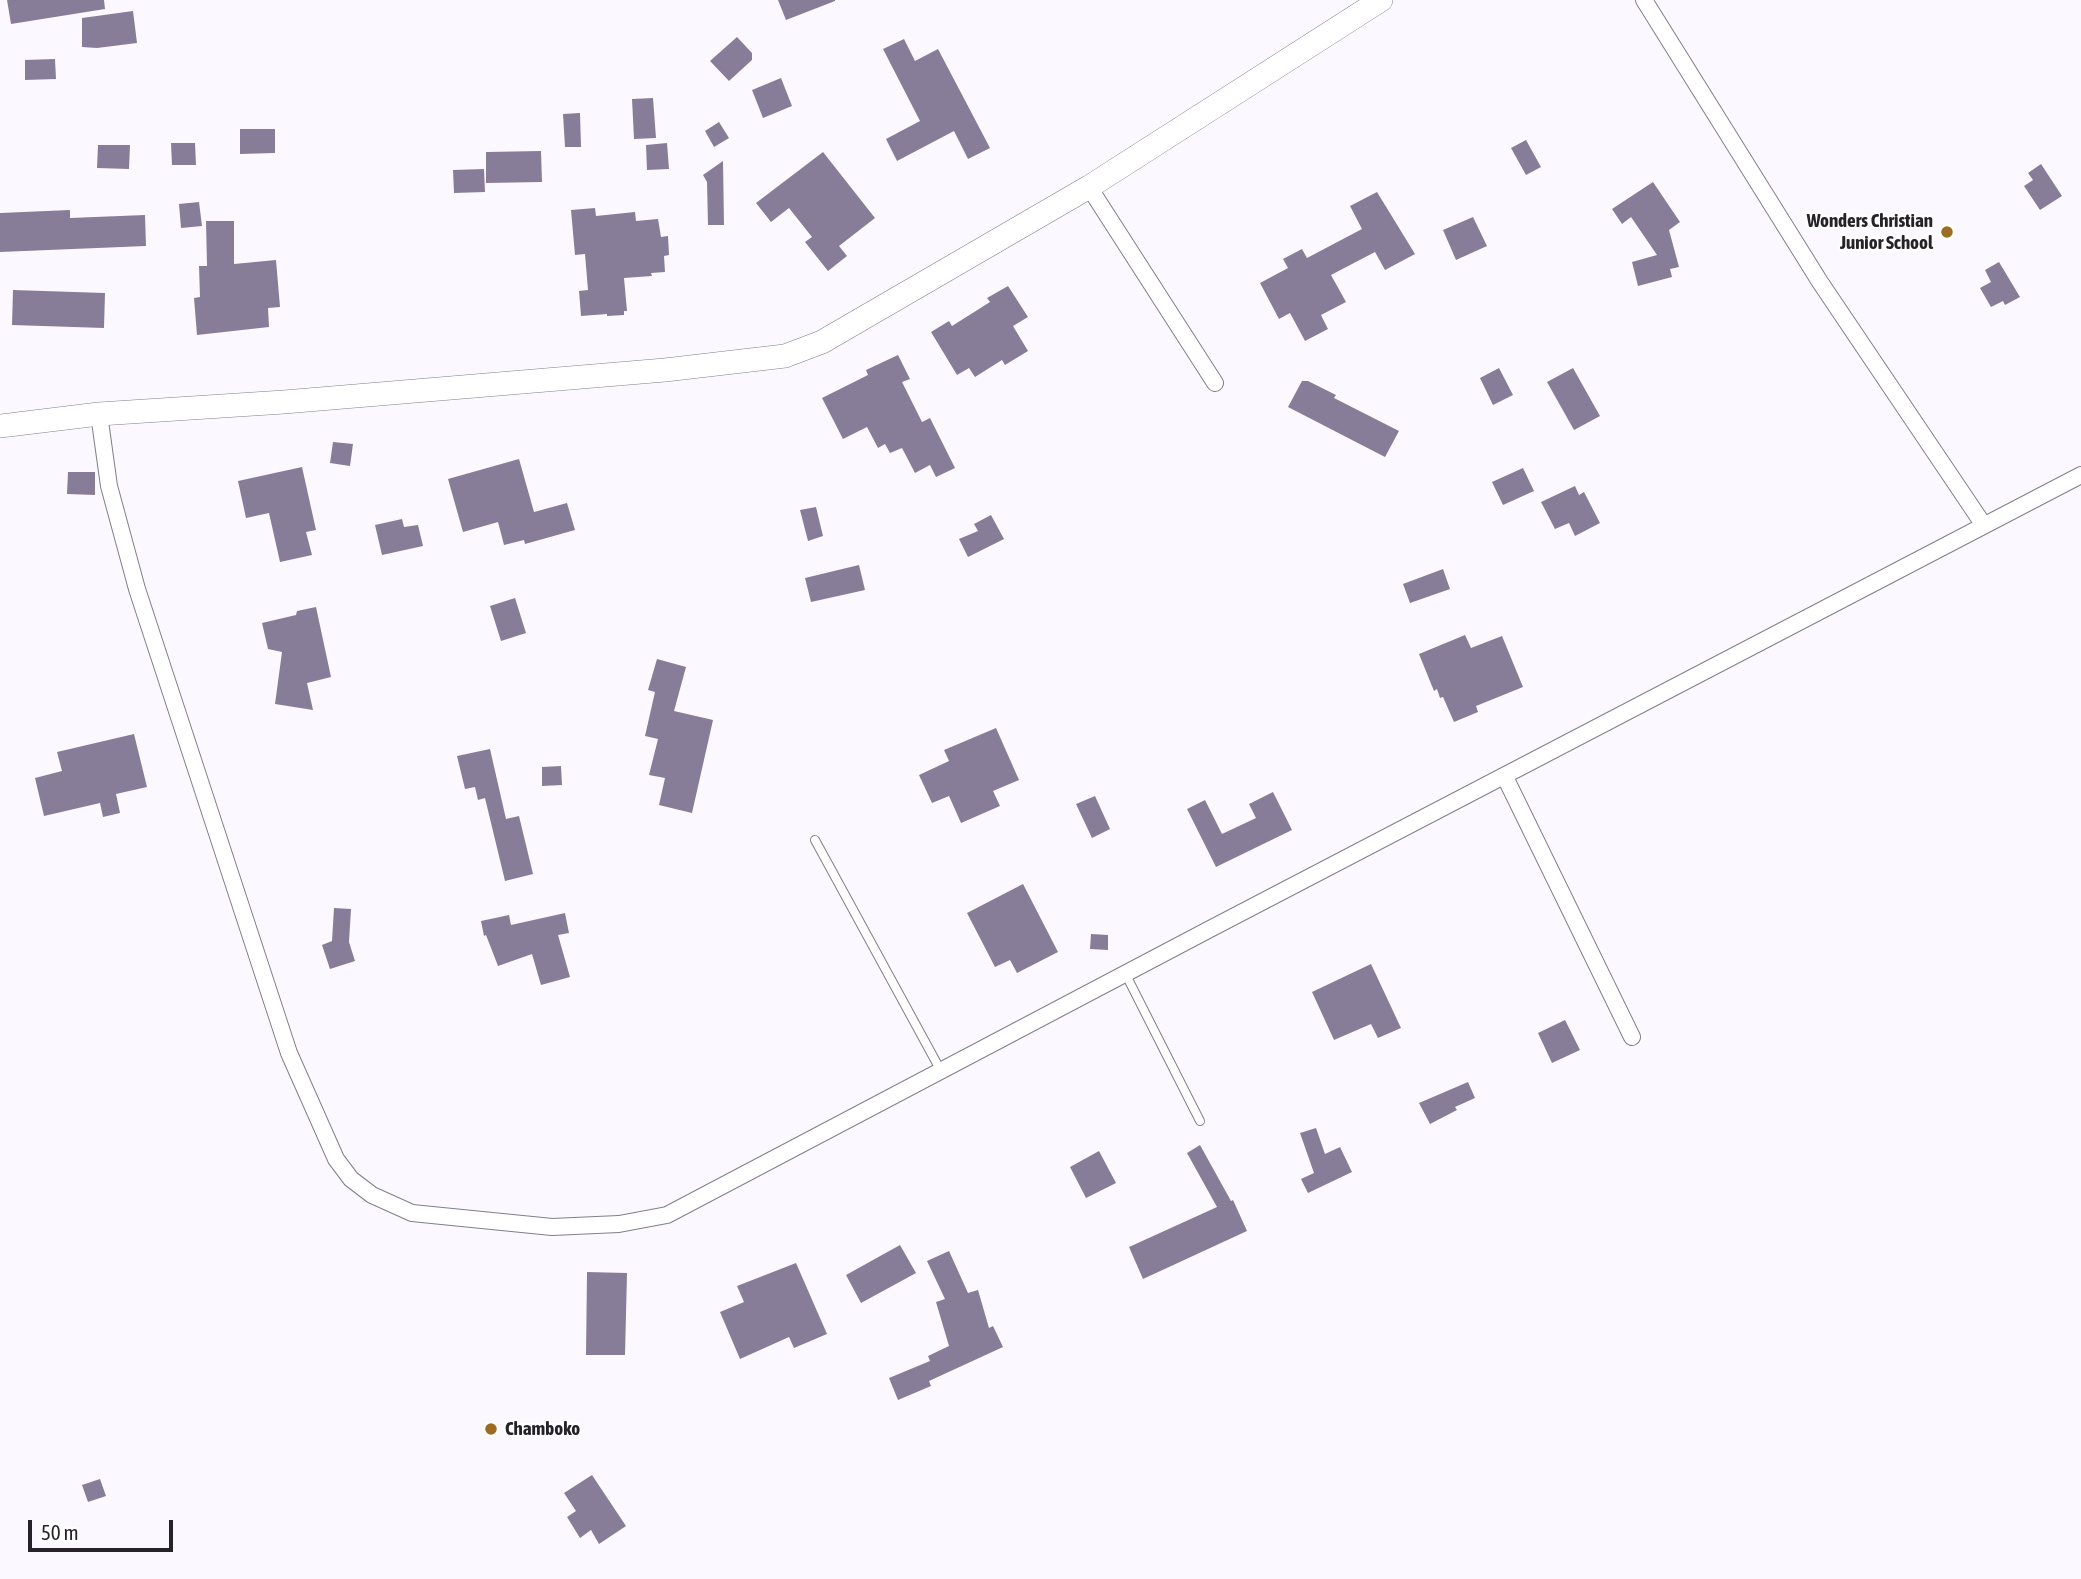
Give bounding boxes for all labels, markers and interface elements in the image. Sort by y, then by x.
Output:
place label: Wonders Christian Junior School [1807,210,1933,254]
marker: Wonders Christian Junior School [1939,224,1955,240]
place label: Chamboko [505,1418,580,1440]
marker: Chamboko [483,1421,499,1437]
scale bar [32,1506,177,1550]
text: 50 m [41,1520,79,1544]

